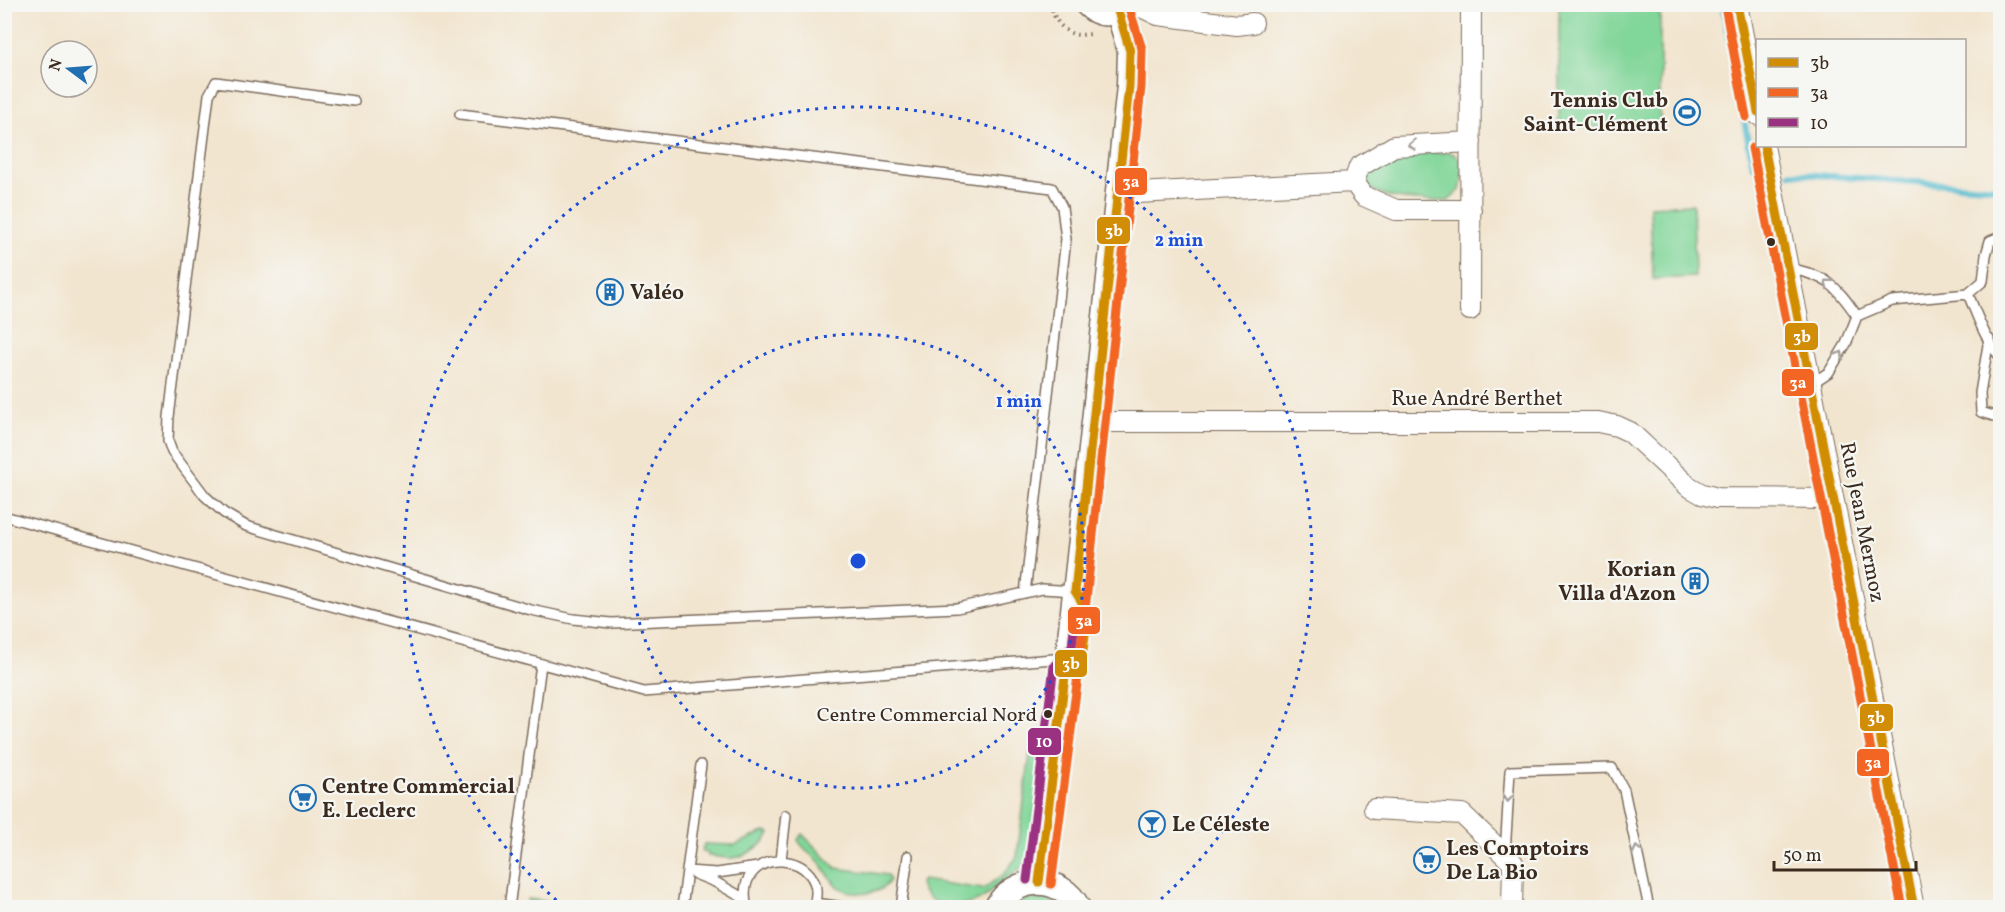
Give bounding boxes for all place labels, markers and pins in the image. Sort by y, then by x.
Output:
place label: Tennis Club Saint-Clément [1524,87,1668,140]
sports icon: Tennis Club Saint-Clément [1672,97,1702,127]
unlabelled marker [1765,236,1777,248]
building icon: Valéo [595,277,625,307]
place label: Valéo [630,279,684,308]
centre of rings [848,551,868,571]
place label: Korian Villa d'Azon [1558,556,1676,609]
building icon: Korian Villa d'Azon [1680,566,1710,596]
place label: Centre Commercial Nord [817,702,1037,730]
marker: Centre Commercial Nord [1042,708,1054,720]
place label: Centre Commercial E. Leclerc [322,773,515,826]
supermarket icon: Centre Commercial E. Leclerc [288,783,318,813]
bar icon: Le Céleste [1137,809,1167,839]
place label: Le Céleste [1172,811,1270,840]
place label: Les Comptoirs De La Bio [1446,835,1589,888]
supermarket icon: Les Comptoirs De La Bio [1412,845,1442,875]

